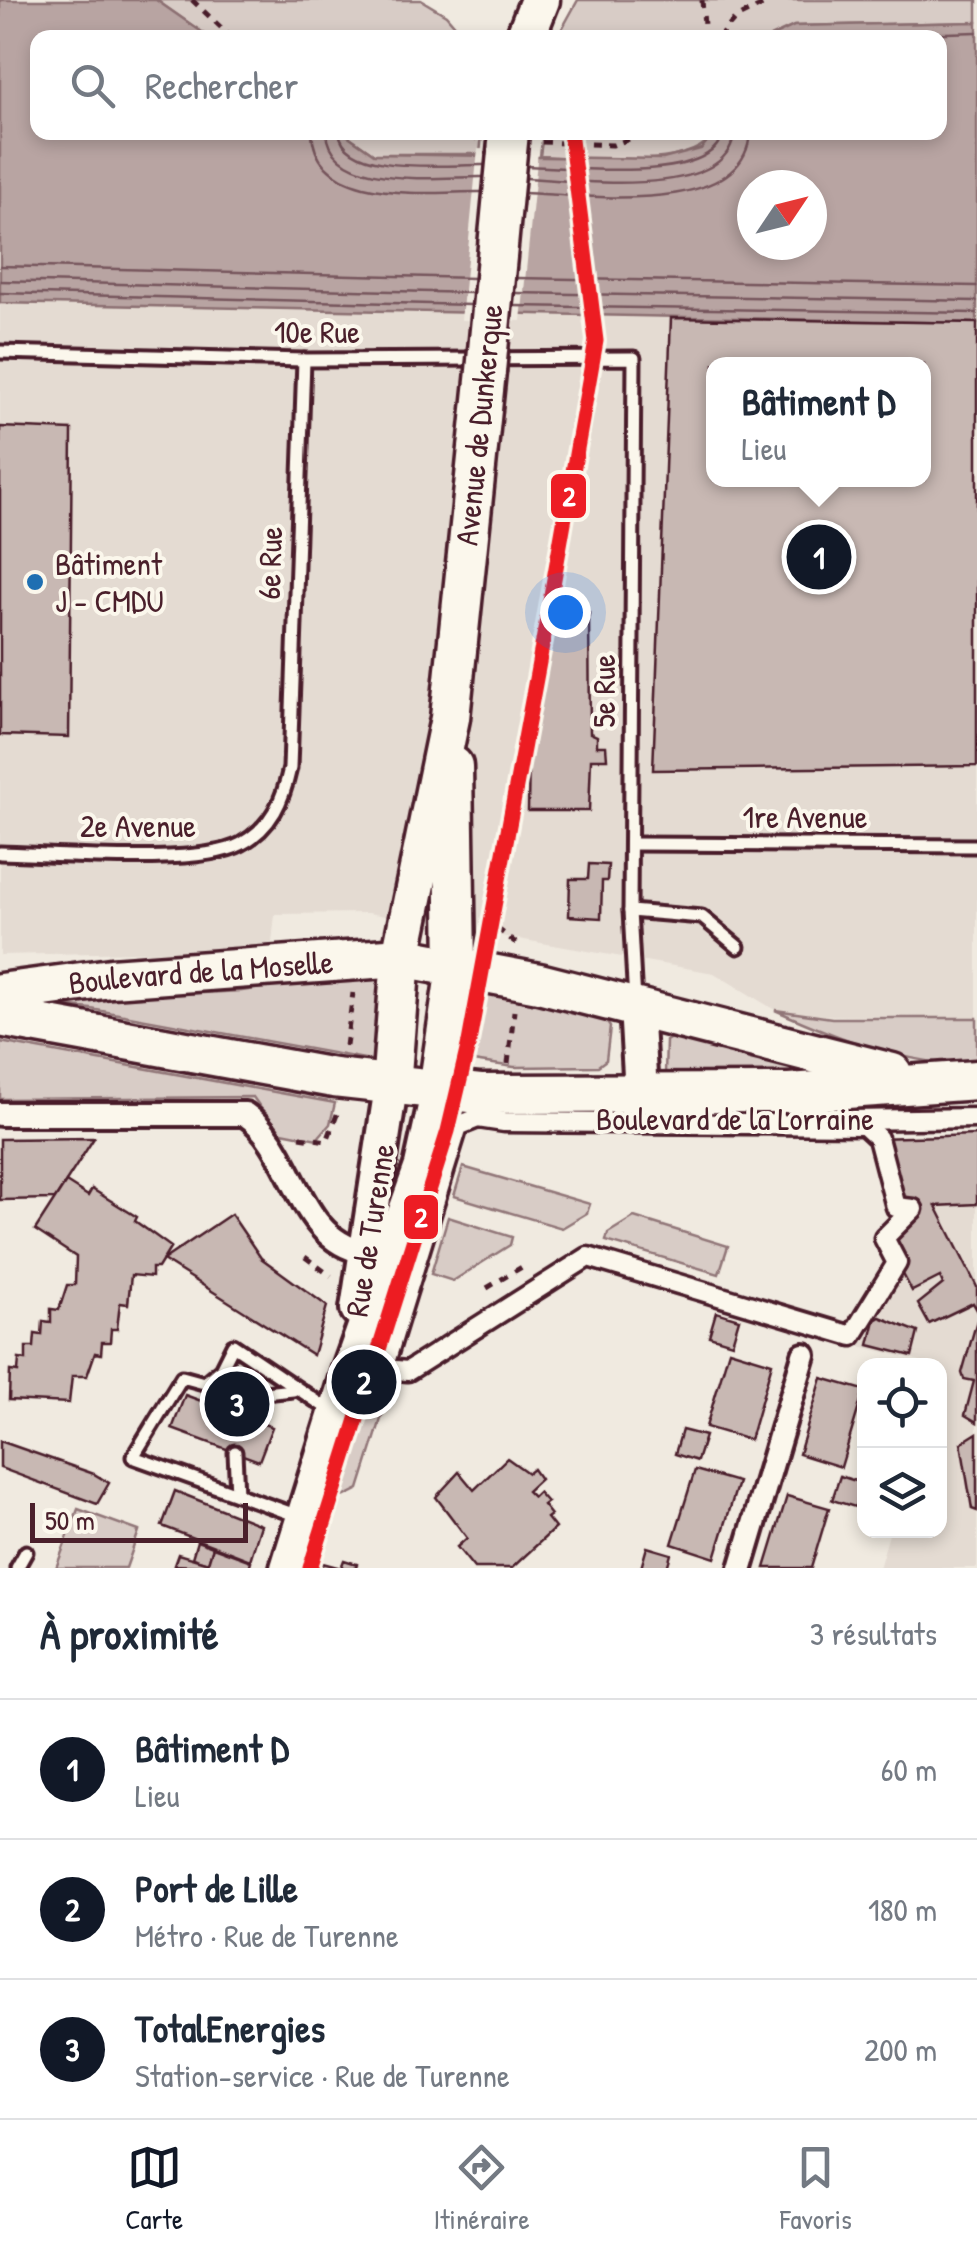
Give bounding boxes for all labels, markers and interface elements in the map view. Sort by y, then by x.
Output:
search box [30,30,947,140]
icon: search [65,58,120,113]
text: Rechercher [145,59,298,111]
north arrow [737,170,827,260]
street label: Avenue de Dunkerque [444,302,513,548]
street label: 10e Rue [274,310,360,353]
popup [706,357,931,487]
text: Bâtiment D [742,375,895,427]
text: Lieu [742,427,786,470]
line badge: 2 [549,472,588,520]
text: 2 [562,477,576,515]
pin: 1 [786,520,852,594]
street label: 6e Rue [247,526,292,600]
place label: Bâtiment J - CMDU [55,542,164,622]
marker: Bâtiment J - CMDU [24,571,46,593]
your location [540,587,591,638]
street label: 5e Rue [582,654,625,728]
street label: 1re Avenue [742,795,868,838]
street label: 2e Avenue [80,804,196,847]
street label: Boulevard de la Moselle [66,940,335,1005]
street label: Boulevard de la Lorraine [596,1097,874,1140]
street label: Rue de Turenne [335,1140,404,1319]
line badge: 2 [402,1193,440,1241]
text: 2 [414,1198,428,1236]
pin: 2 [332,1344,396,1420]
map controls [857,1358,947,1538]
button: locate [857,1358,947,1448]
pin: 3 [204,1366,270,1442]
button: layers [857,1448,947,1538]
scale bar [30,1498,248,1542]
text: 50 m [45,1501,95,1539]
text: À proximité [40,1605,219,1662]
text: 3 résultats [810,1612,937,1655]
text: Bâtiment D [135,1722,289,1774]
text: 1 [67,1748,78,1791]
text: 60 m [881,1748,937,1791]
text: Lieu [135,1774,180,1817]
text: Port de Lille [135,1862,298,1914]
text: 2 [65,1888,80,1931]
text: 180 m [868,1888,937,1931]
text: Métro · Rue de Turenne [135,1914,399,1957]
text: TotalEnergies [135,2002,325,2054]
text: 3 [65,2028,80,2071]
text: 200 m [864,2028,937,2071]
text: Station-service · Rue de Turenne [135,2054,510,2097]
tab: Carte [125,2140,183,2238]
tab: Itinéraire [433,2140,530,2238]
tab: Favoris [780,2140,852,2238]

